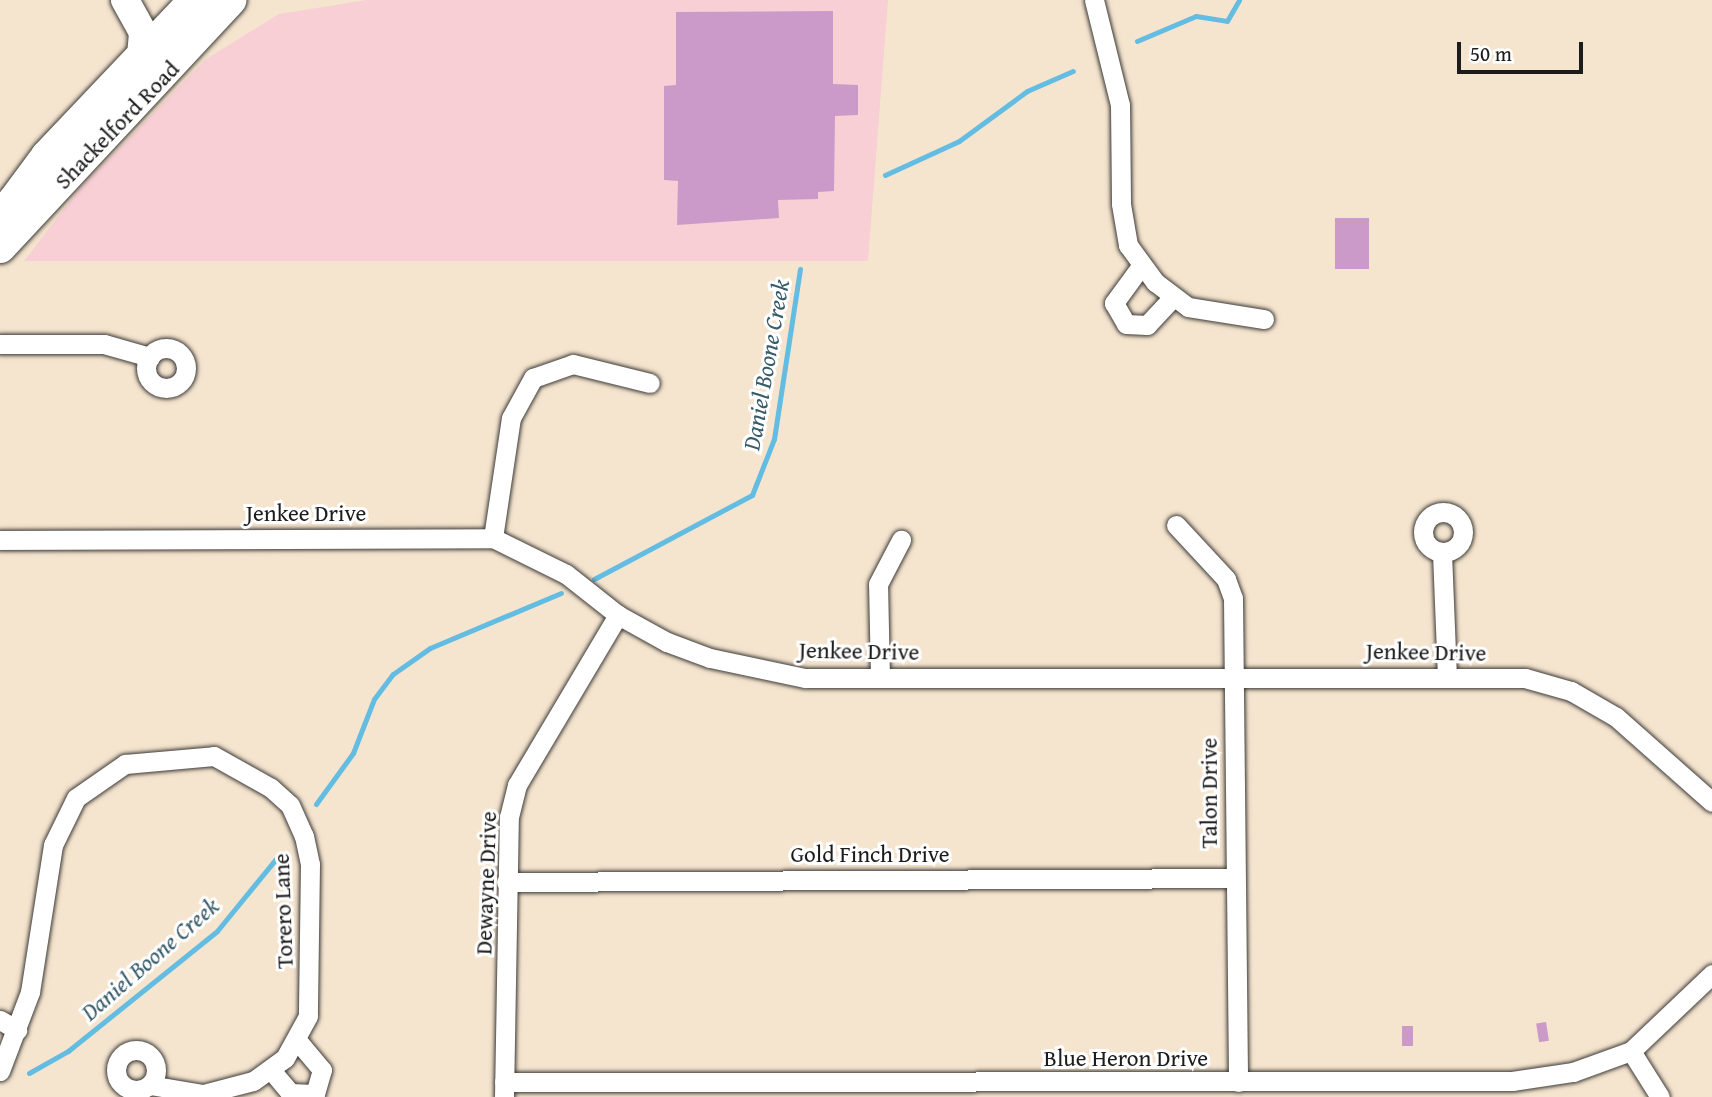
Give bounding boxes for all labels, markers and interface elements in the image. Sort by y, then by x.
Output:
scale bar [1460,28,1586,72]
text: 50 m [1470,38,1512,69]
street label: Shackelford Road [49,55,185,195]
water label: Daniel Boone Creek [737,277,795,453]
street label: Jenkee Drive [246,499,366,527]
street label: Jenkee Drive [799,636,919,666]
street label: Jenkee Drive [1366,637,1486,667]
street label: Talon Drive [1195,738,1223,848]
street label: Dewayne Drive [470,811,502,955]
street label: Gold Finch Drive [790,840,950,868]
street label: Torero Lane [267,853,299,969]
water label: Daniel Boone Creek [75,891,225,1027]
street label: Blue Heron Drive [1044,1044,1208,1072]

